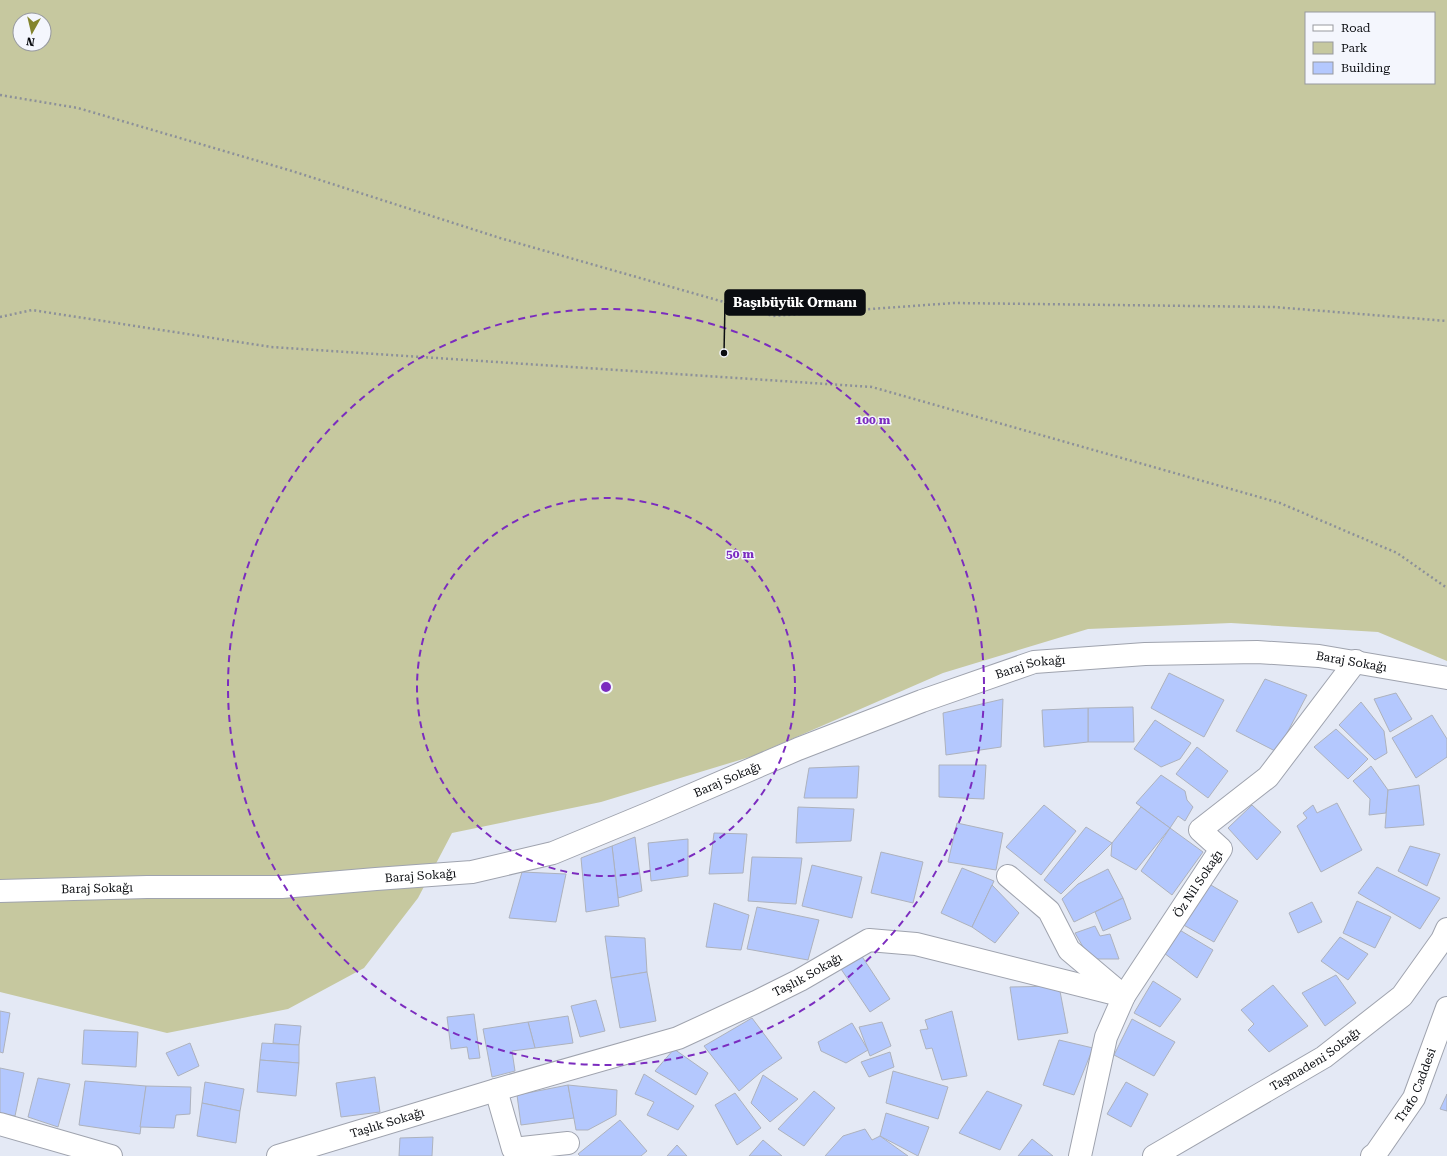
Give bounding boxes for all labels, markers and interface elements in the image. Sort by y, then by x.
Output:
north arrow [12,12,52,52]
legend [1305,12,1435,84]
text: Road [1341,21,1371,35]
text: N [25,34,36,48]
text: Park [1341,41,1368,55]
text: Building [1341,61,1390,75]
callout: Başıbüyük Ormanı [725,290,865,315]
text: Başıbüyük Ormanı [733,295,858,310]
text: 100 m [856,413,891,427]
text: 50 m [726,547,754,561]
street label: Baraj Sokağı [1315,649,1388,675]
street label: Baraj Sokağı [993,653,1066,682]
centre of rings [599,680,613,694]
street label: Baraj Sokağı [692,759,763,800]
street label: Öz Nil Sokağı [1171,847,1225,920]
street label: Baraj Sokağı [384,866,457,885]
street label: Baraj Sokağı [61,880,133,896]
street label: Taşlık Sokağı [770,950,845,1000]
street label: Taşmadeni Sokağı [1268,1024,1363,1094]
street label: Trafo Caddesi [1392,1046,1439,1125]
street label: Taşlık Sokağı [348,1105,426,1141]

